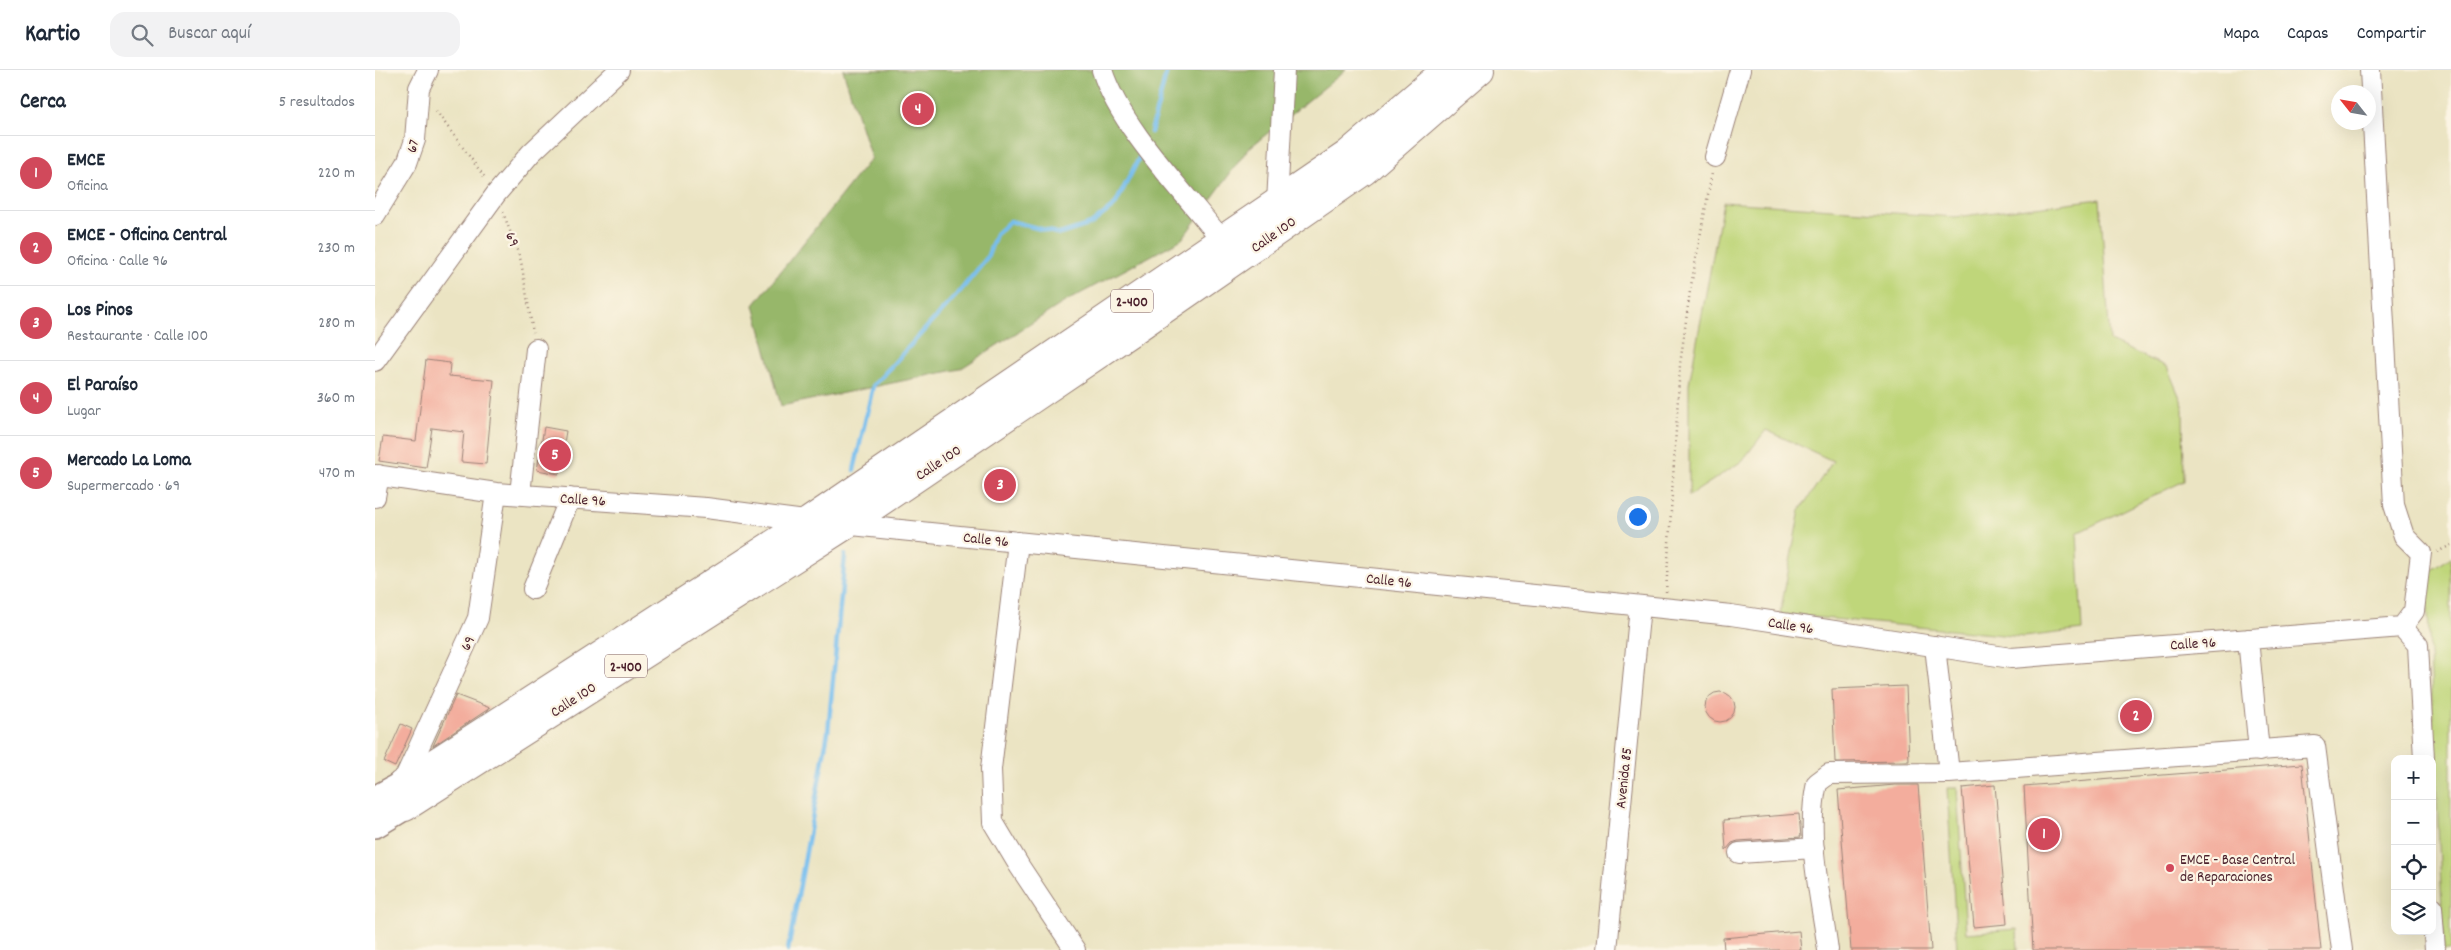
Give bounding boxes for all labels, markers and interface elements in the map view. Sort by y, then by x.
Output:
search box [110,12,460,57]
text: Kartio [25,18,80,52]
icon: search [128,21,156,49]
text: Buscar aquí [168,21,250,48]
text: Mapa [2223,22,2259,47]
text: Capas [2287,22,2329,47]
text: Compartir [2357,22,2426,47]
north arrow [2331,85,2376,130]
text: Cerca [20,88,66,118]
pin: 4 [902,90,934,128]
text: 5 resultados [279,91,355,114]
street label: 67 [402,137,426,156]
text: EMCE [67,148,105,175]
text: 1 [34,162,38,185]
text: 220 m [318,162,355,185]
text: Oficina [67,175,108,198]
street label: Calle 100 [1247,212,1301,259]
text: EMCE - Oficina Central [67,223,227,250]
street label: 69 [498,229,524,250]
text: 2 [33,237,40,260]
text: 230 m [318,237,355,260]
text: Oficina · Calle 96 [67,250,168,273]
road number: 2-400 [1111,290,1153,312]
text: Los Pinos [67,298,133,325]
text: 3 [32,312,40,335]
text: 280 m [318,312,355,335]
text: Restaurante · Calle 100 [67,325,208,348]
text: El Paraíso [67,373,138,400]
text: 4 [33,387,39,410]
text: 360 m [317,387,355,410]
text: Lugar [67,400,101,423]
pin: 5 [539,436,571,474]
street label: Calle 100 [912,440,967,487]
text: Mercado La Loma [67,448,191,475]
text: 5 [32,462,40,485]
text: 470 m [319,462,355,485]
pin: 3 [984,466,1016,504]
text: Supermercado · 69 [67,475,180,498]
street label: Calle 96 [559,488,606,514]
your location [1625,504,1651,530]
street label: Calle 96 [962,528,1010,554]
street label: Calle 96 [1365,569,1413,595]
street label: Calle 96 [1766,613,1815,641]
street label: Calle 96 [2170,632,2217,658]
street label: 69 [456,633,482,655]
road number: 2-400 [605,654,647,678]
street label: Calle 100 [547,677,602,724]
pin: 2 [2120,697,2152,735]
street label: Avenida 85 [1611,747,1639,810]
map controls [2391,755,2436,935]
button: + [2391,755,2436,800]
button: − [2391,800,2436,845]
pin: 1 [2028,815,2060,853]
button: locate [2391,845,2436,890]
place label: EMCE - Base Central de Reparaciones [2180,850,2295,889]
marker: EMCE - Base Central de Reparaciones [2164,862,2176,874]
button: layers [2391,890,2436,935]

